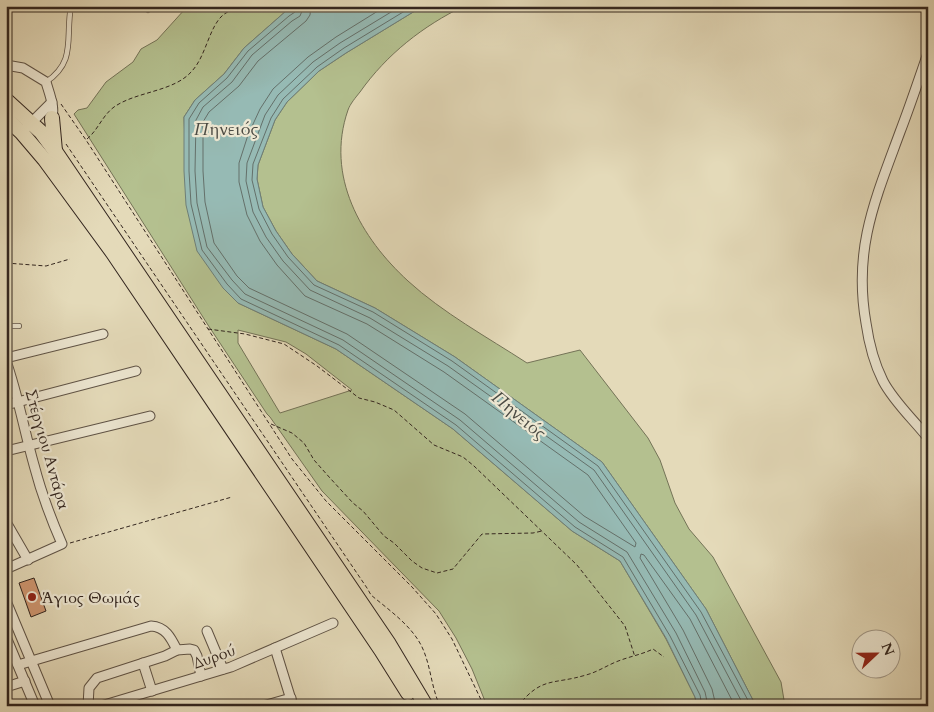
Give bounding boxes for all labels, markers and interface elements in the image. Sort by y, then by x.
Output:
water label: Πηνειός [194,117,258,142]
water label: Πηνειός [486,385,552,446]
street label: Στέργιου Αντάρα [19,387,75,512]
place label: Άγιος Θωμάς [42,587,140,609]
marker: Άγιος Θωμάς [26,591,38,603]
north arrow [852,630,902,680]
street label: Δυρού [190,639,238,674]
text: N [877,640,899,659]

